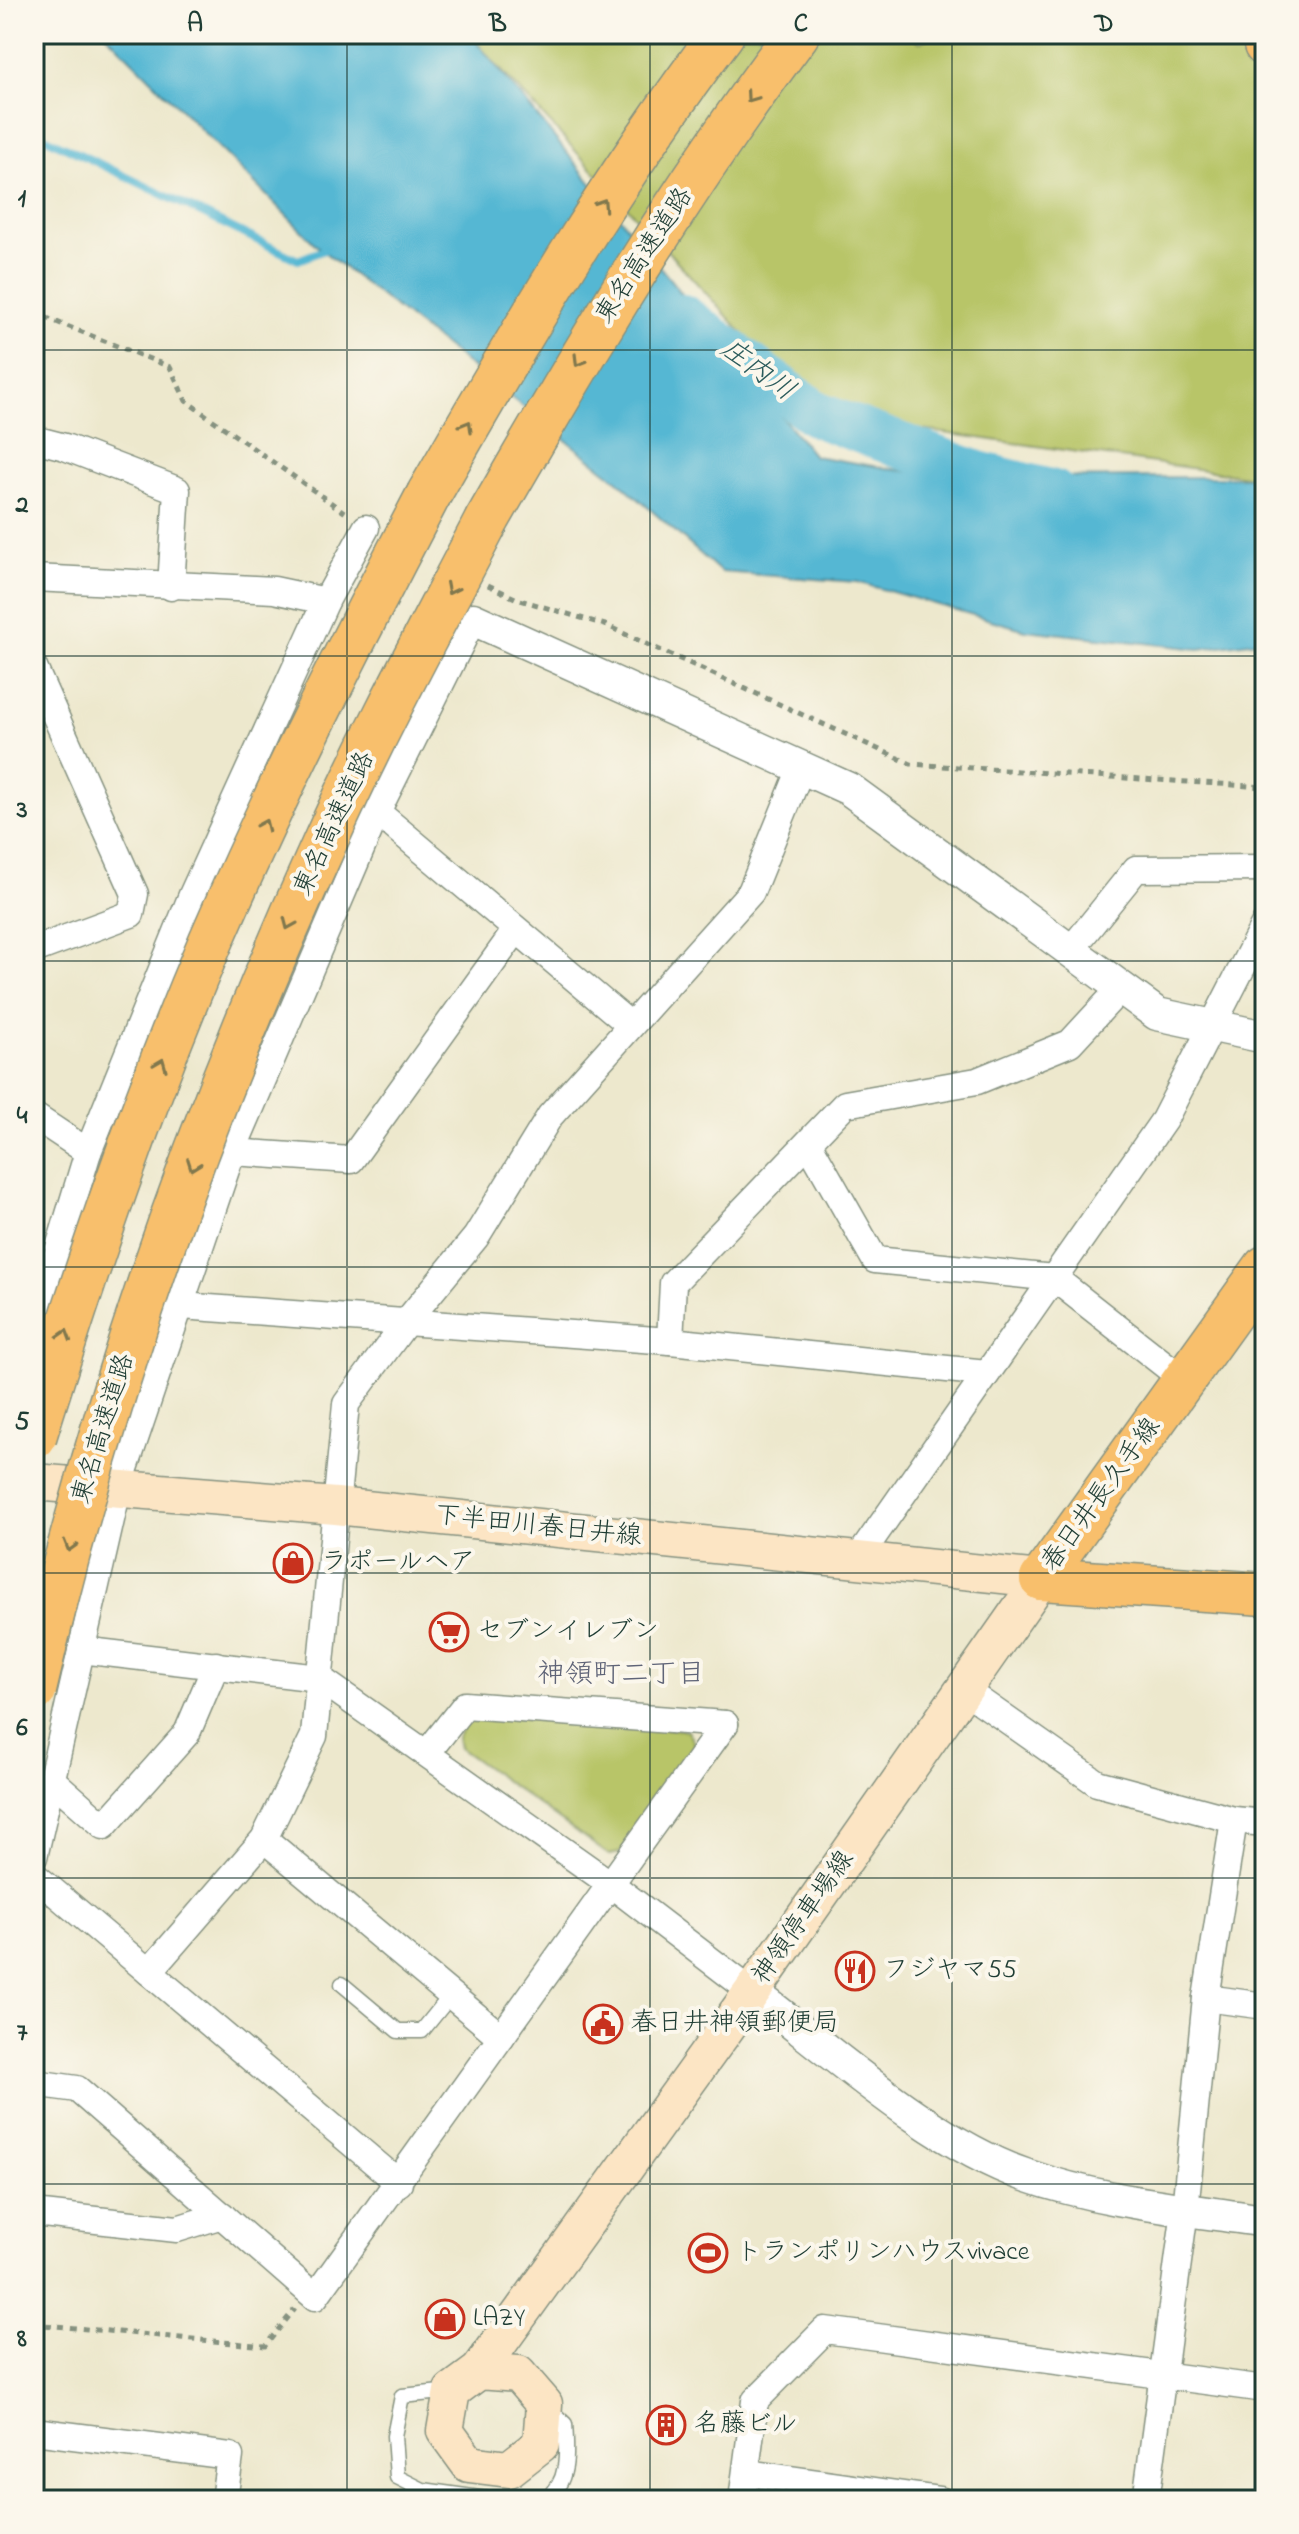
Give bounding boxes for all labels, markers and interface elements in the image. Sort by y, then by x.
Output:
text: A [187,6,203,44]
text: B [488,6,507,44]
text: C [794,6,808,44]
text: D [1093,6,1114,44]
one-way arrow [746,88,761,103]
street label: 東名高速道路 [587,180,703,332]
text: 1 [18,181,27,219]
one-way arrow [592,198,607,213]
water label: 庄内川 [711,330,803,412]
one-way arrow [573,352,588,367]
one-way arrow [457,421,473,435]
text: 2 [15,487,29,525]
one-way arrow [445,581,460,595]
street label: 東名高速道路 [285,745,385,903]
text: 3 [16,792,28,830]
one-way arrow [254,819,270,833]
one-way arrow [282,916,298,930]
one-way arrow [152,1058,168,1072]
text: 4 [17,1098,28,1136]
one-way arrow [187,1158,203,1172]
one-way arrow [56,1329,72,1343]
street label: 東名高速道路 [63,1349,145,1509]
text: 5 [15,1404,30,1442]
street label: 春日井長久手線 [1033,1410,1171,1580]
street label: 下半田川春日井線 [433,1497,643,1557]
one-way arrow [63,1538,79,1552]
shop icon: ラポールヘア [272,1542,314,1584]
place label: ラポールヘア [321,1544,475,1582]
supermarket icon: セブンイレブン [428,1611,470,1653]
place label: セブンイレブン [477,1613,659,1651]
district label: 神領町二丁目 [537,1655,705,1696]
text: 6 [16,1710,28,1748]
street label: 神領停車場線 [744,1843,864,1993]
restaurant icon: フジヤマ55 [834,1950,876,1992]
place label: フジヤマ55 [883,1952,1017,1990]
public building icon: 春日井神領郵便局 [582,2003,624,2045]
place label: 春日井神領郵便局 [631,2005,839,2043]
text: 7 [17,2015,28,2053]
sports icon: トランポリンハウスvivace [687,2232,729,2274]
place label: トランポリンハウスvivace [736,2234,1030,2272]
shop icon: LAZY [424,2298,466,2340]
place label: LAZY [473,2300,525,2338]
text: 8 [16,2321,27,2359]
building icon: 名藤ビル [645,2404,687,2446]
place label: 名藤ビル [694,2406,797,2444]

